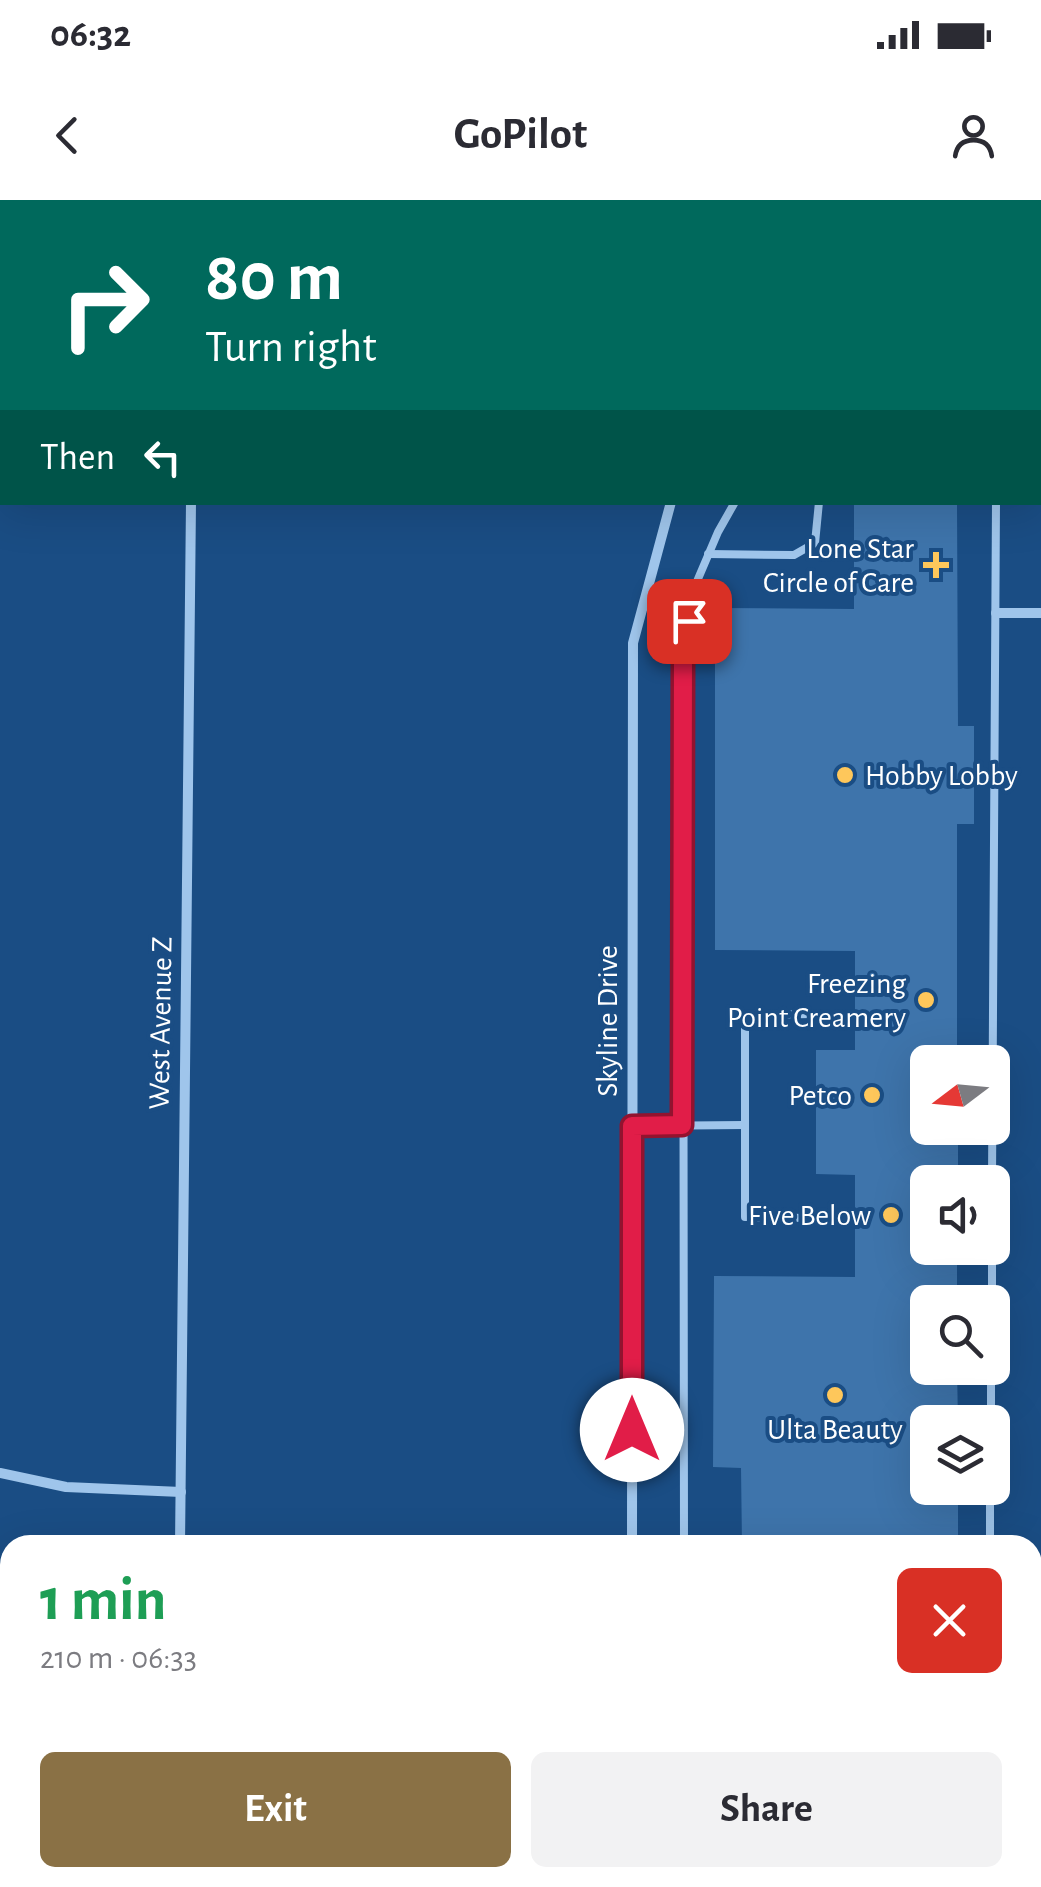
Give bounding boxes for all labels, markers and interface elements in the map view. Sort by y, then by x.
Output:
text: 06:32 [50,16,131,54]
icon: back [40,108,95,163]
icon: person [946,108,1001,163]
text: GoPilot [454,112,587,157]
icon: right [40,240,170,370]
text: 80 m [205,243,343,313]
text: Turn right [205,325,377,370]
icon: left [135,430,190,485]
text: Then [40,439,115,477]
place label: Lone Star Circle of Care [763,534,914,598]
marker: Lone Star Circle of Care [923,552,949,578]
pin [647,579,732,664]
icon: arrive [662,594,717,649]
place label: Hobby Lobby [865,761,1018,791]
marker: Hobby Lobby [834,764,856,786]
street label: West Avenue Z [144,936,178,1110]
street label: Skyline Drive [593,945,623,1097]
place label: Freezing Point Creamery [727,969,906,1033]
marker: Freezing Point Creamery [915,989,937,1011]
north arrow [910,1045,1010,1145]
map controls [910,1045,1010,1505]
place label: Petco [788,1081,852,1111]
marker: Petco [861,1084,883,1106]
button: sound [910,1165,1010,1265]
place label: Five Below [748,1201,871,1231]
marker: Five Below [880,1204,902,1226]
button: search [910,1285,1010,1385]
position arrow [580,1378,684,1482]
marker: Ulta Beauty [824,1384,846,1406]
button: layers [910,1405,1010,1505]
place label: Ulta Beauty [767,1415,903,1445]
button: close [897,1568,1002,1673]
text: 1 min [40,1571,166,1631]
text: 210 m · 06:33 [40,1642,197,1674]
button: Exit [40,1752,511,1867]
button: Share [531,1752,1002,1867]

